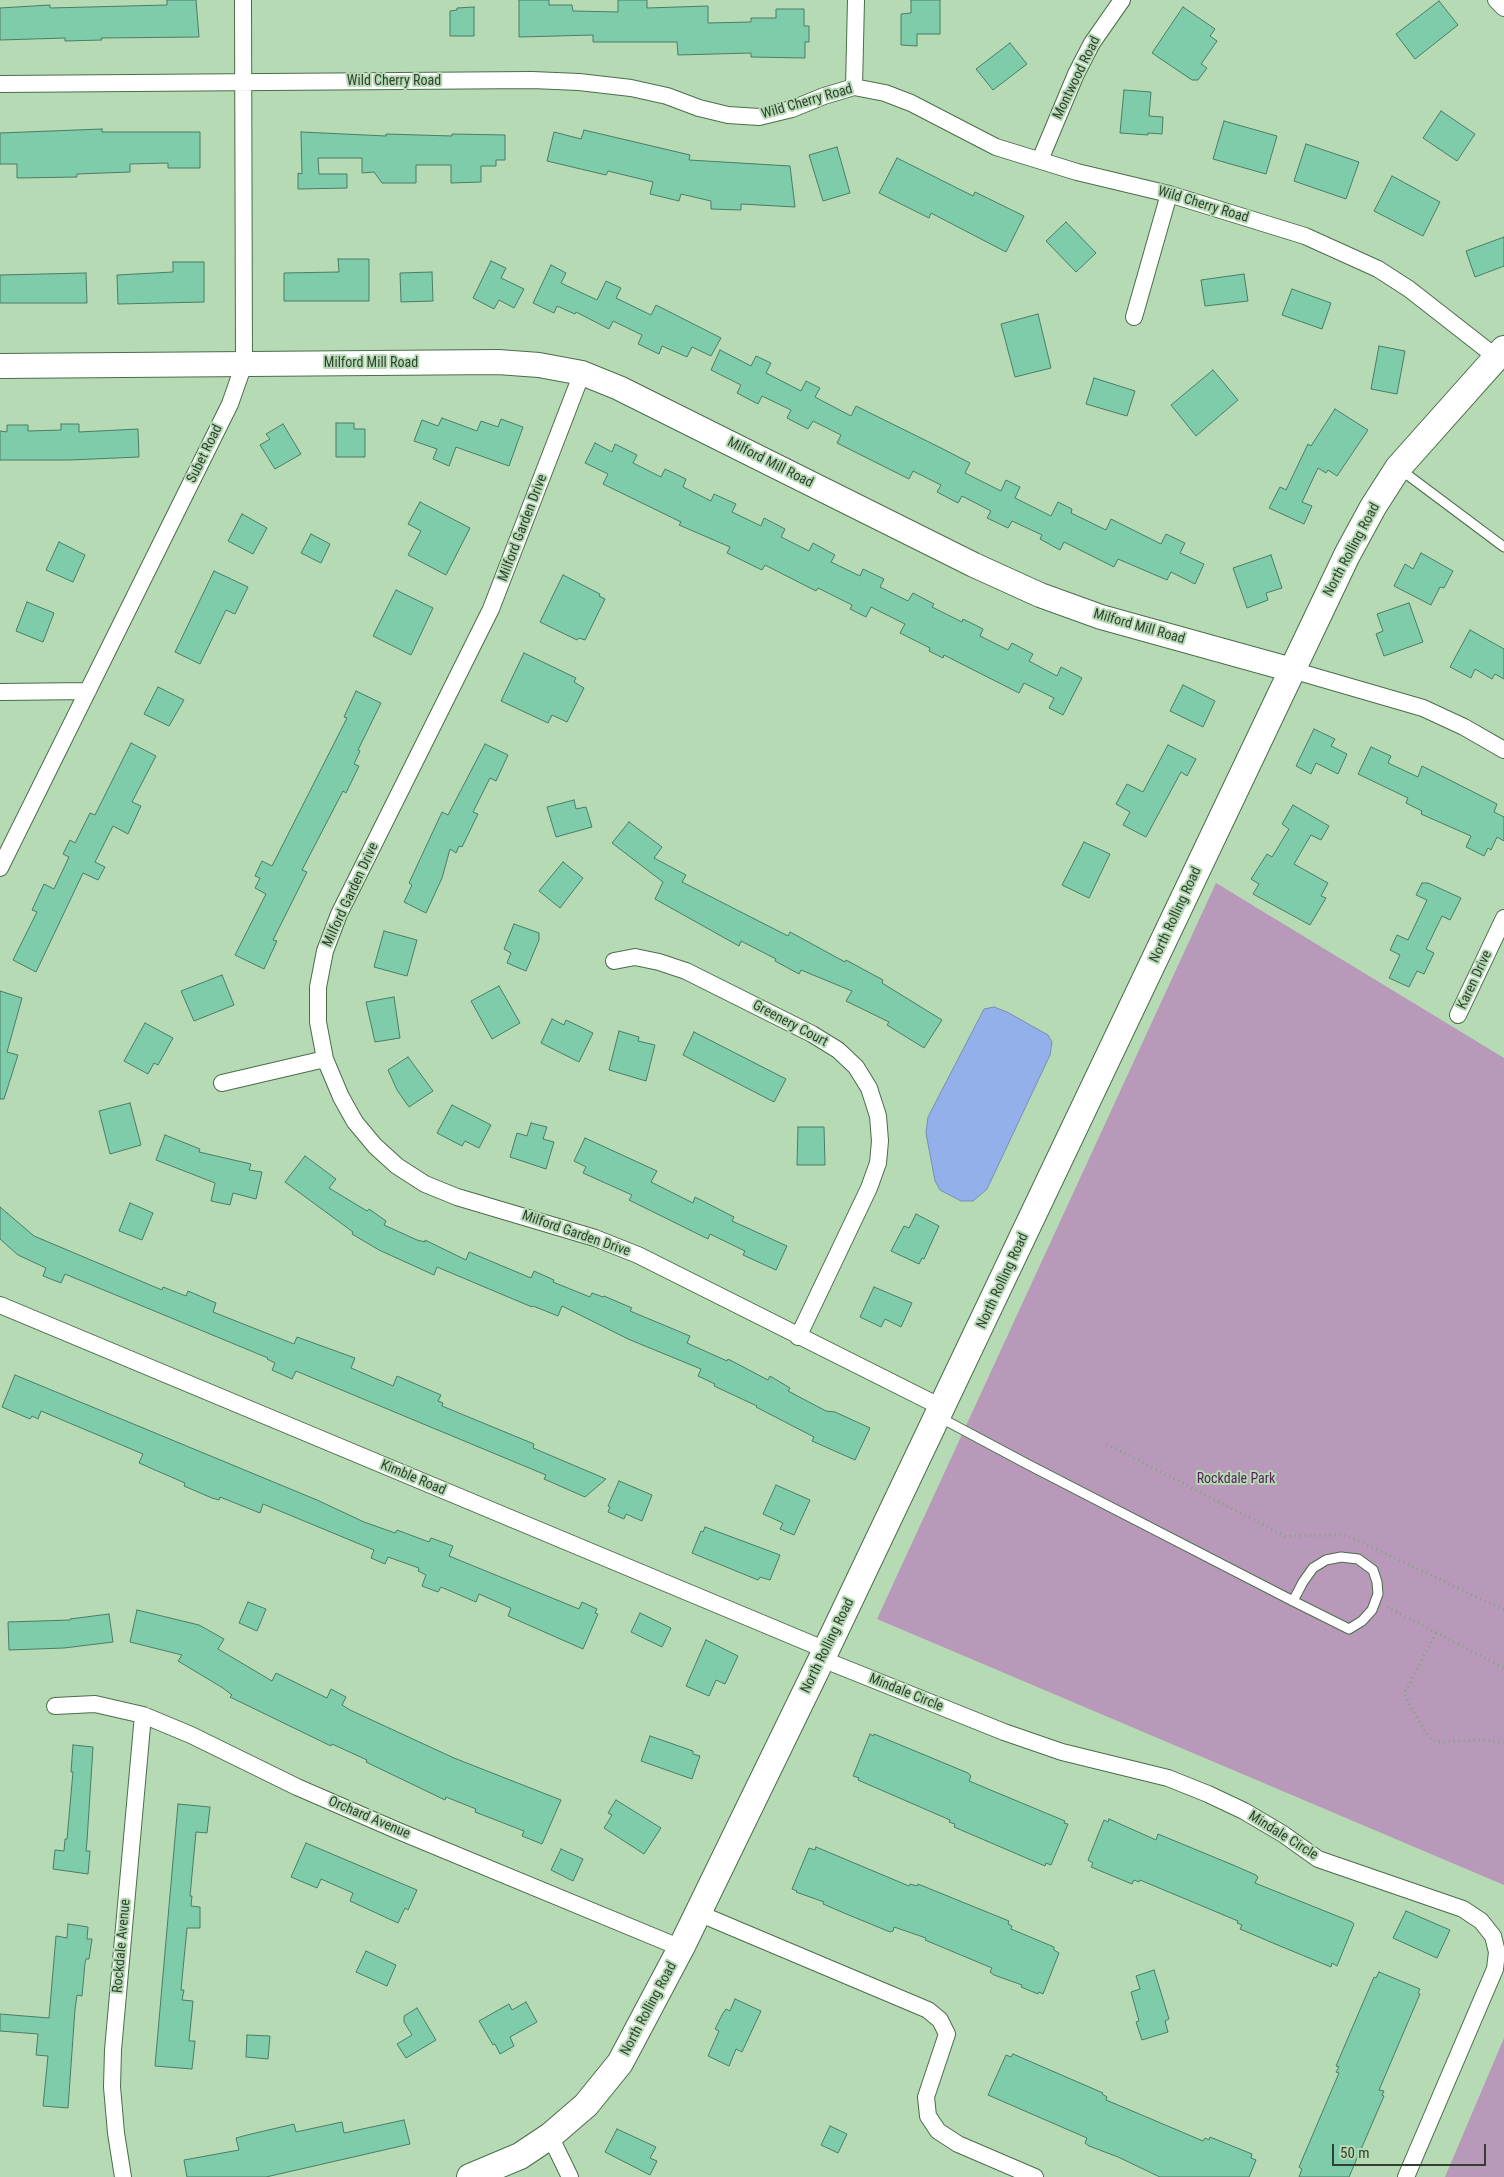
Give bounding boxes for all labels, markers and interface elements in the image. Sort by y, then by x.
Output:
street label: Montwood Road [1050,34,1104,122]
street label: Wild Cherry Road [347,73,441,89]
street label: Wild Cherry Road [759,81,855,123]
street label: Wild Cherry Road [1155,183,1251,227]
street label: Milford Mill Road [324,355,418,371]
street label: Subet Road [184,422,226,486]
street label: Milford Mill Road [724,434,816,492]
street label: Milford Garden Drive [495,472,551,584]
street label: North Rolling Road [1320,500,1384,600]
street label: Milford Mill Road [1091,606,1187,648]
street label: Milford Garden Drive [319,840,383,950]
street label: North Rolling Road [1147,865,1205,965]
street label: Karen Drive [1454,948,1496,1012]
street label: Greenery Court [750,997,830,1051]
street label: Milford Garden Drive [520,1208,632,1260]
street label: North Rolling Road [974,1231,1032,1331]
street label: Kimble Road [378,1457,448,1499]
park label: Rockdale Park [1197,1471,1275,1487]
street label: North Rolling Road [798,1596,858,1696]
street label: Mindale Circle [866,1670,946,1716]
street label: Orchard Avenue [326,1793,412,1843]
street label: Mindale Circle [1245,1808,1321,1864]
street label: Rockdale Avenue [110,1898,134,1994]
street label: North Rolling Road [617,1959,681,2059]
scale bar [1334,2134,1488,2166]
text: 50 m [1340,2144,1370,2162]

